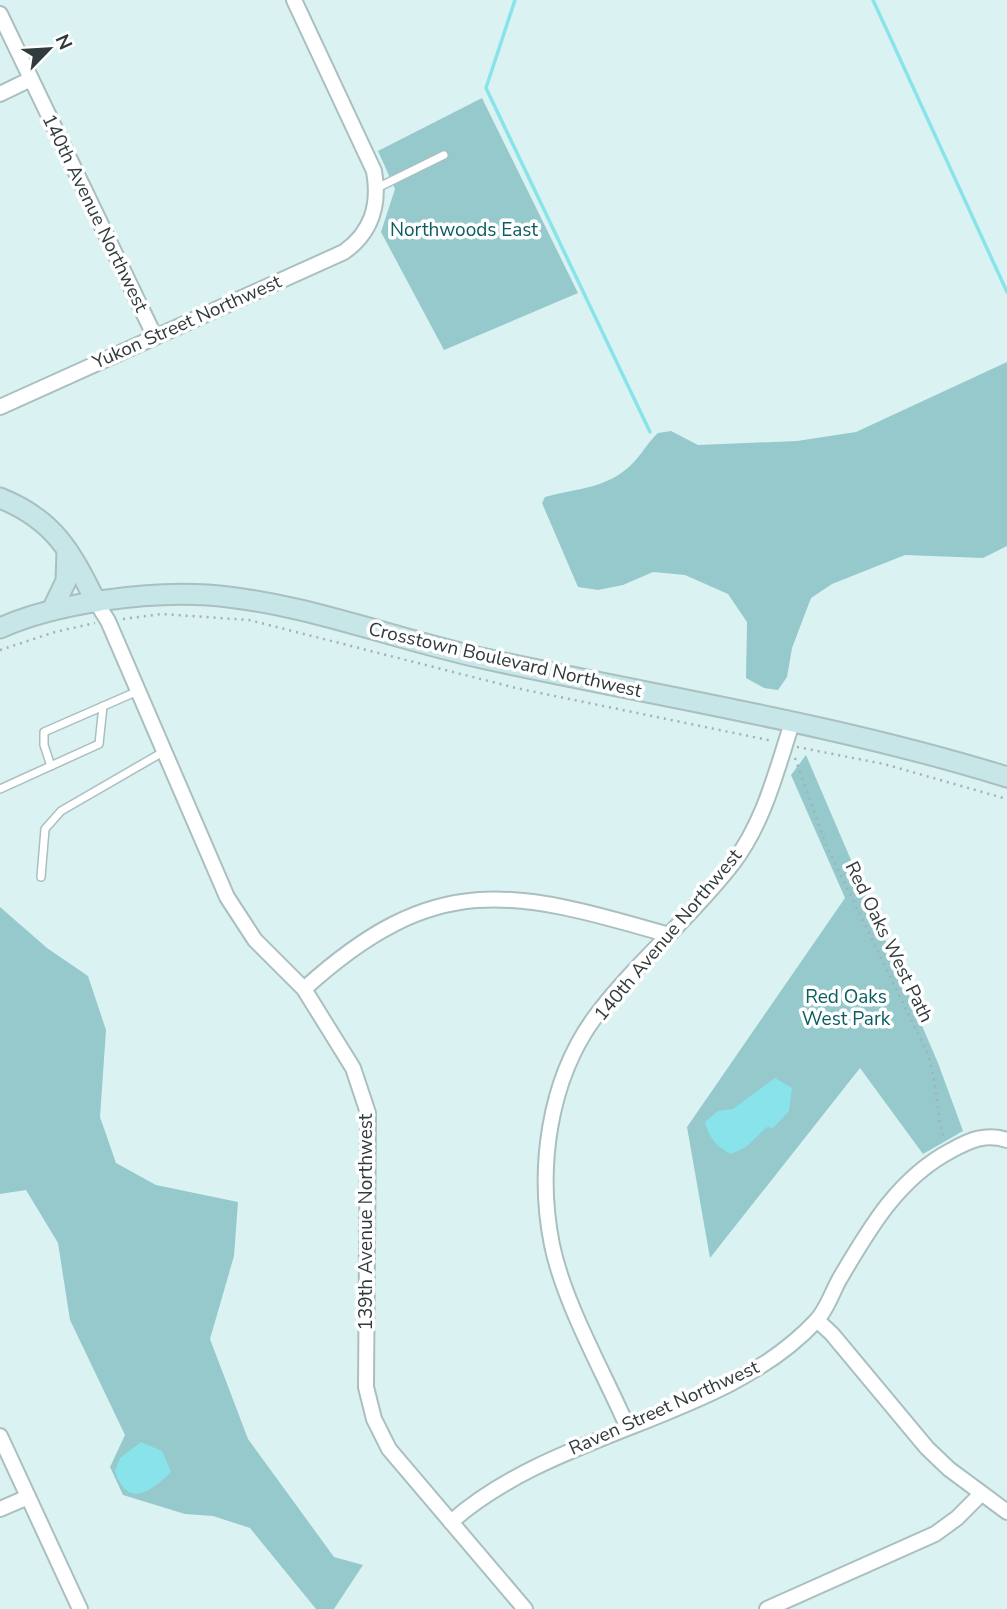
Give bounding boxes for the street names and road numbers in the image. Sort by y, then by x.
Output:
street label: 140th Avenue Northwest [36,110,154,317]
street label: Yukon Street Northwest [88,269,286,376]
street label: Crosstown Boulevard Northwest [366,616,645,704]
street label: 140th Avenue Northwest [588,843,748,1026]
street label: Red Oaks West Path [839,857,939,1027]
street label: 139th Avenue Northwest [353,1113,379,1331]
street label: Raven Street Northwest [565,1354,764,1462]

